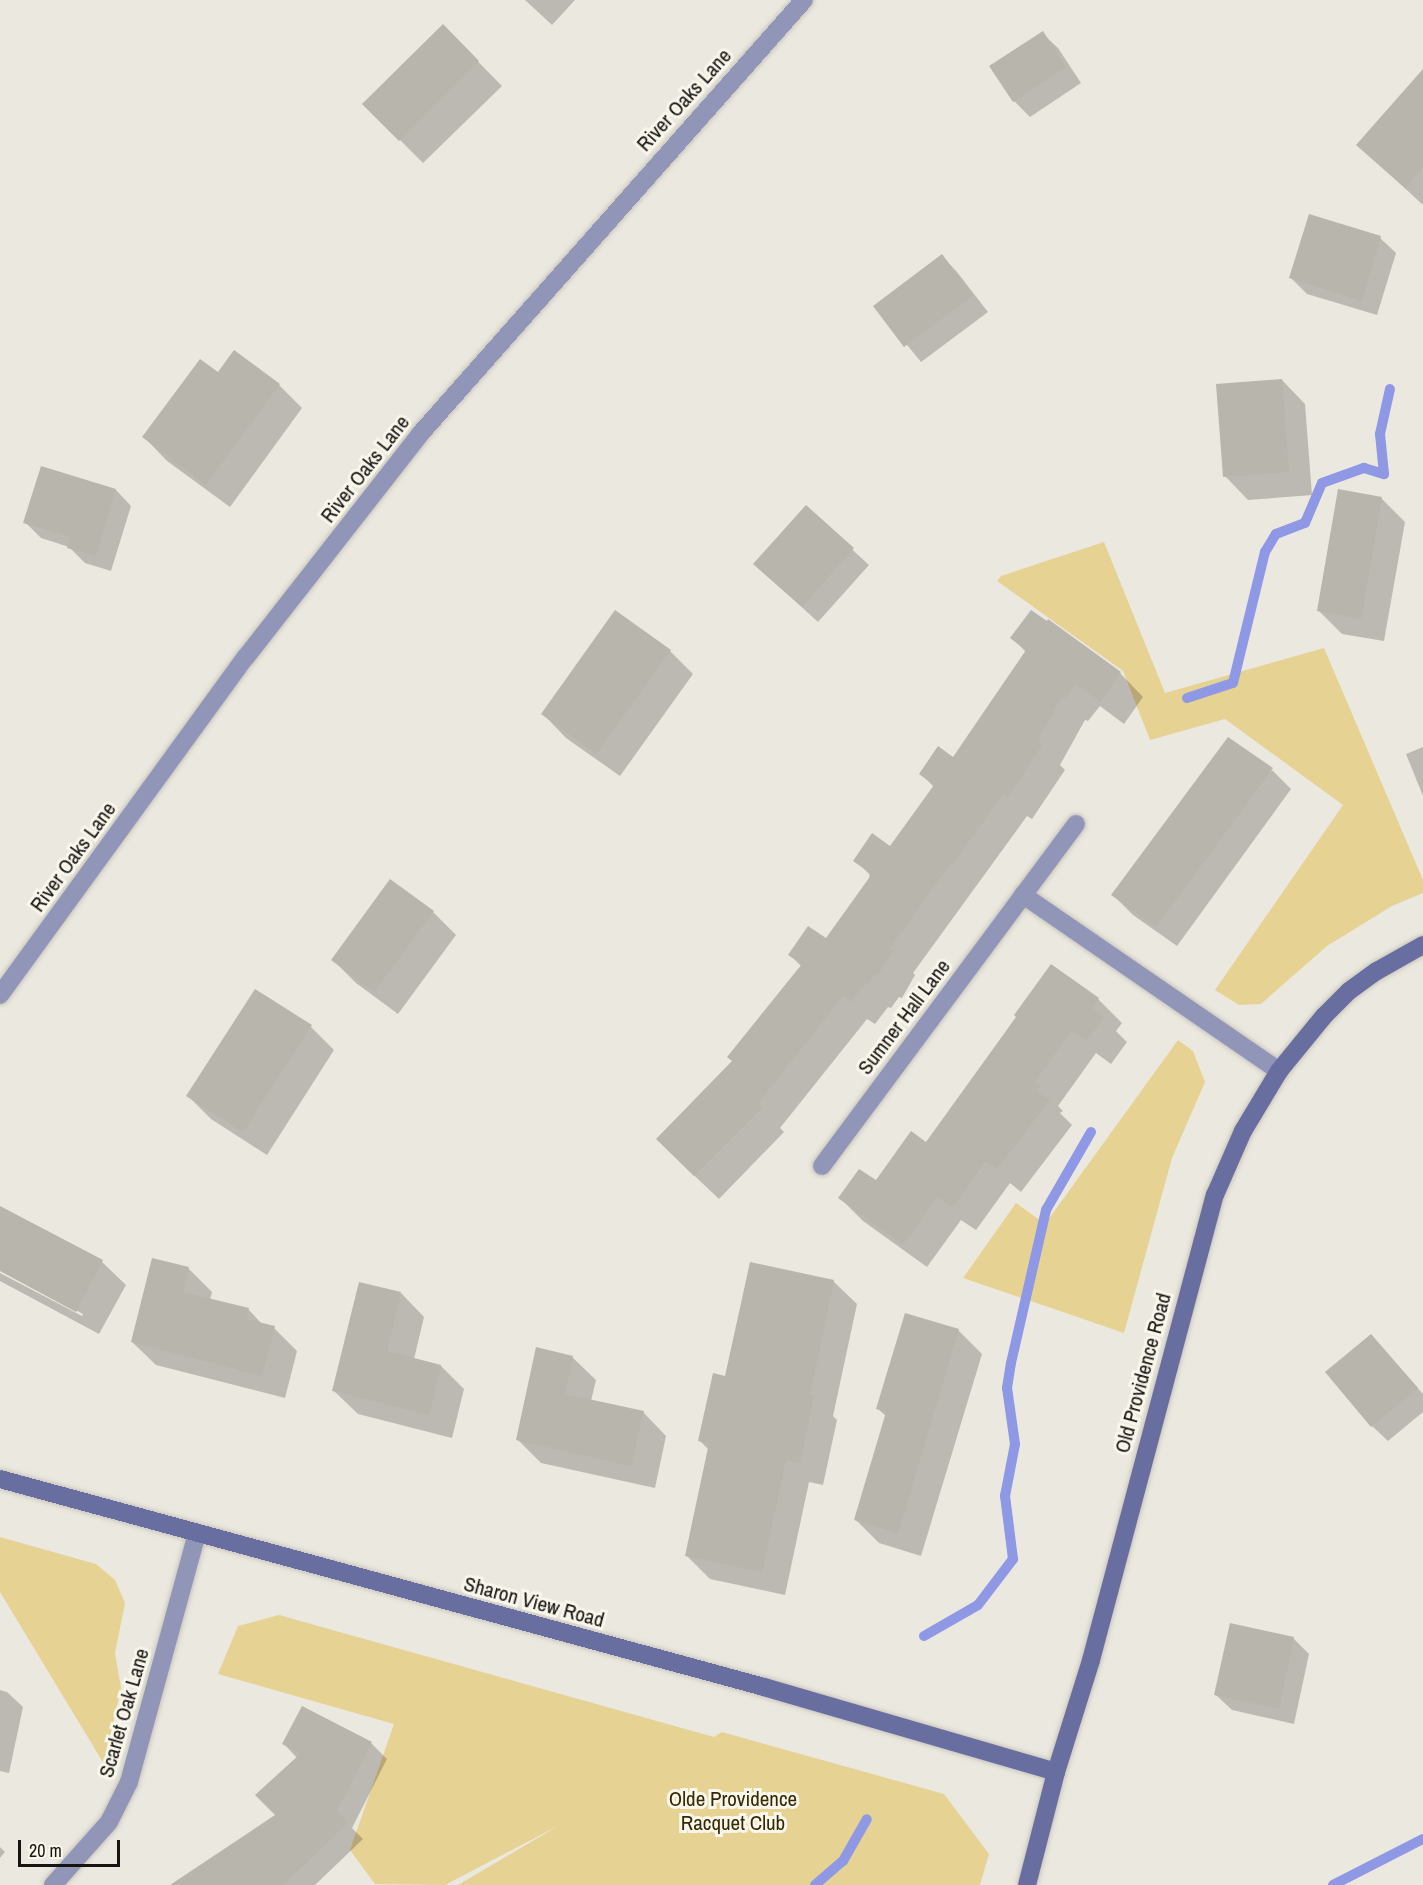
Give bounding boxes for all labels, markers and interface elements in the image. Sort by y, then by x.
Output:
street label: River Oaks Lane [631,44,737,156]
street label: River Oaks Lane [315,410,415,528]
street label: River Oaks Lane [25,797,121,917]
street label: Sumner Hall Lane [852,954,956,1080]
street label: Old Providence Road [1110,1290,1176,1456]
street label: Sharon View Road [461,1571,607,1633]
street label: Scarlet Oak Lane [94,1646,154,1780]
park label: Olde Providence Racquet Club [669,1786,797,1836]
scale bar [21,1828,123,1866]
text: 20 m [29,1838,62,1863]

